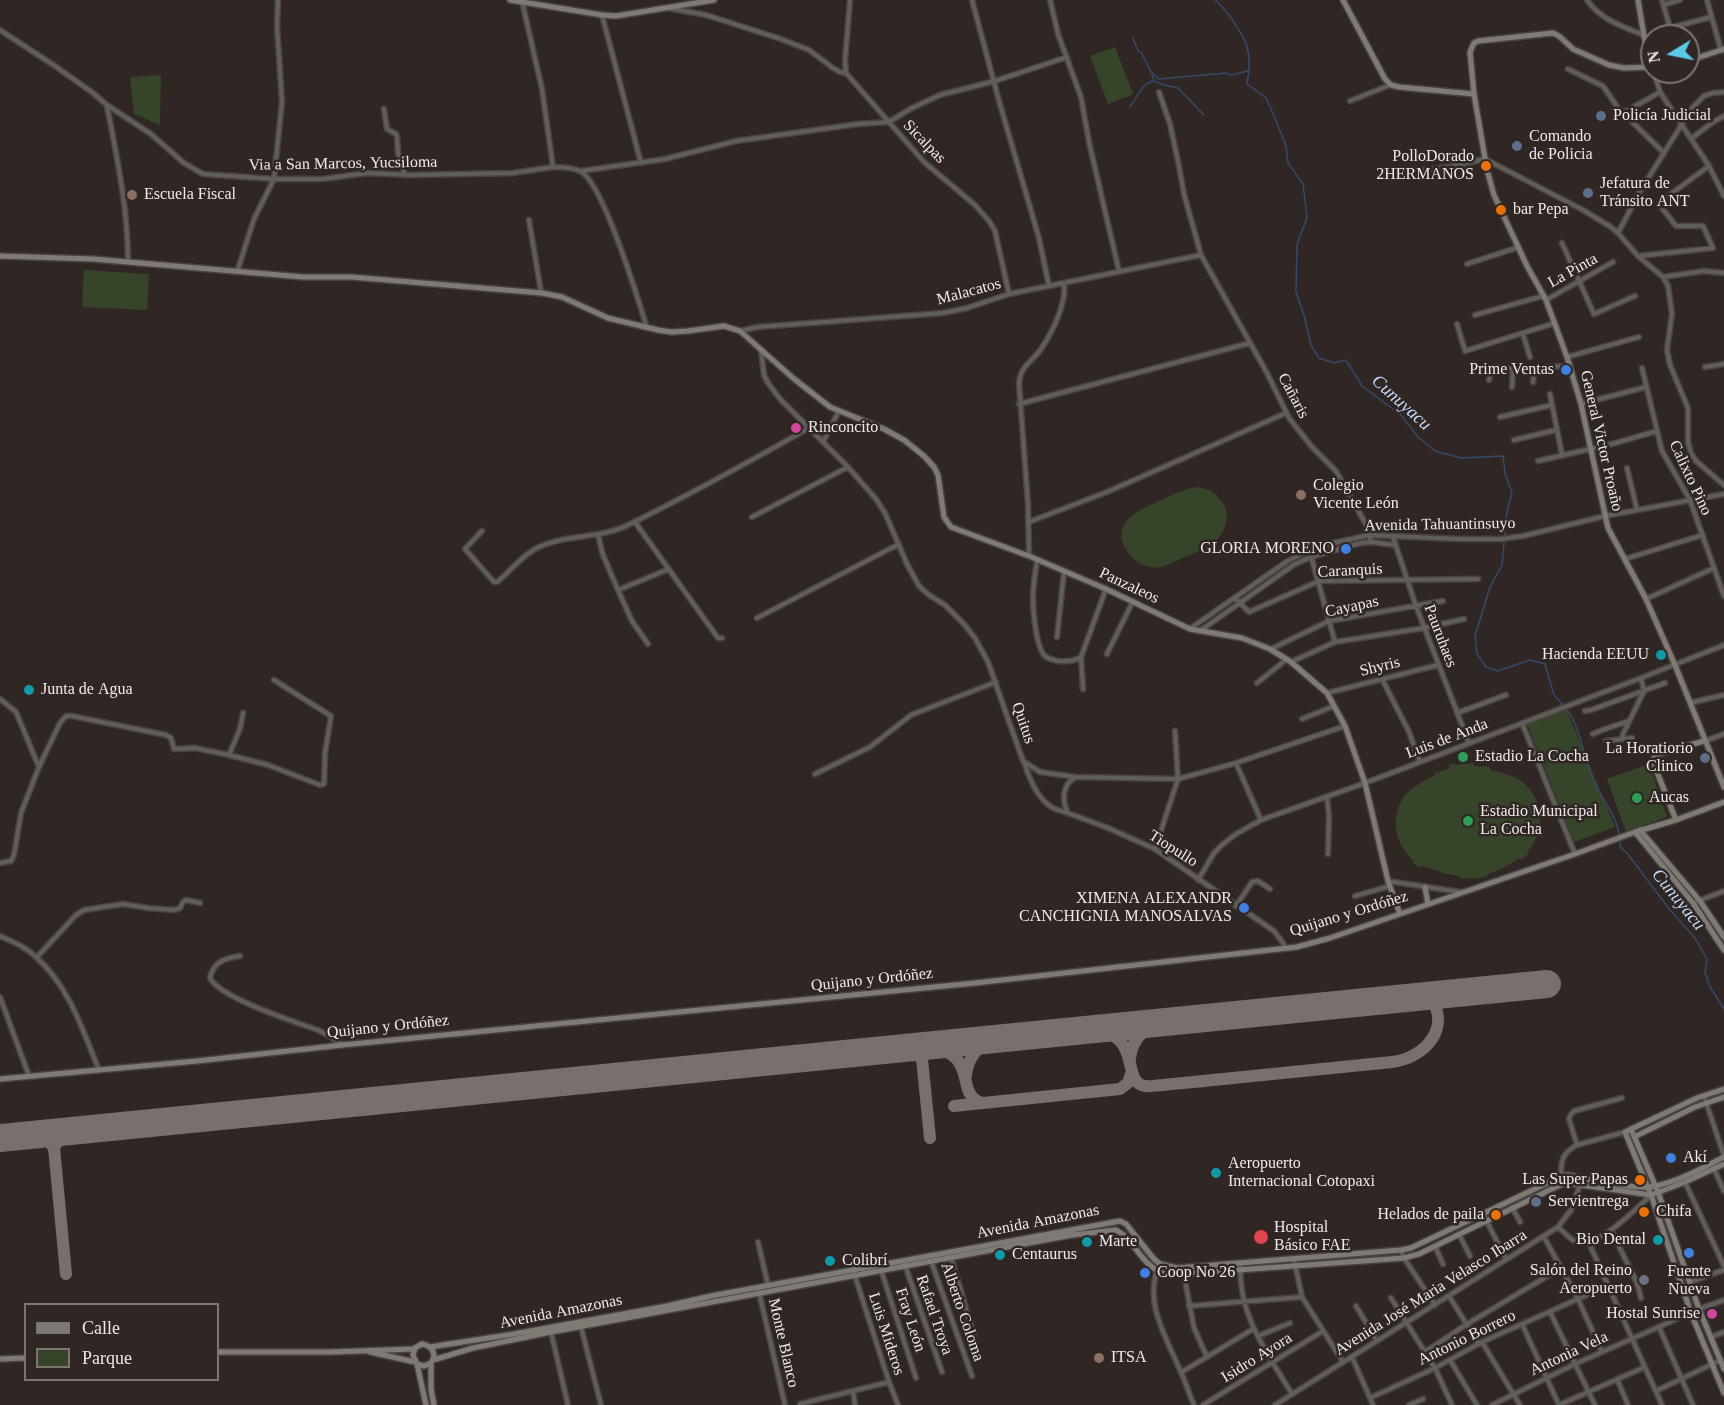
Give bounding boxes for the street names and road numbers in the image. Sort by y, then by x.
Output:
street label: Sicalpas [899,116,949,168]
street label: Via a San Marcos, Yucsiloma [248,153,438,175]
street label: La Pinta [1545,250,1601,292]
street label: Malacatos [935,274,1003,310]
street label: General Victor Proaño [1575,369,1627,513]
street label: Cañaris [1273,370,1313,422]
street label: Calixto Pino [1664,437,1716,519]
street label: Avenida Tahuantinsuyo [1364,514,1516,536]
street label: Caranquis [1317,560,1383,582]
street label: Panzaleos [1096,564,1162,608]
street label: Cayapas [1323,592,1381,622]
street label: Pauruhaes [1419,602,1461,670]
street label: Shyris [1358,653,1402,681]
street label: Quitus [1007,700,1039,746]
street label: Luis de Anda [1403,715,1491,763]
street label: Tiopullo [1145,826,1201,872]
street label: Quijano y Ordóñez [1288,887,1410,941]
street label: Quijano y Ordóñez [810,964,934,996]
street label: Quijano y Ordóñez [326,1011,450,1043]
street label: Avenida Amazonas [975,1201,1101,1243]
street label: Avenida José Maria Velasco Ibarra [1331,1226,1531,1360]
street label: Alberto Coloma [936,1260,988,1364]
street label: Rafael Troya [911,1272,957,1358]
street label: Fray León [891,1286,929,1354]
street label: Luis Mideros [864,1290,908,1378]
street label: Avenida Amazonas [498,1291,624,1333]
street label: Monte Blanco [763,1296,803,1390]
street label: Antonio Borrero [1415,1306,1519,1370]
street label: Antonia Vela [1527,1328,1611,1380]
street label: Isidro Ayora [1218,1329,1296,1387]

